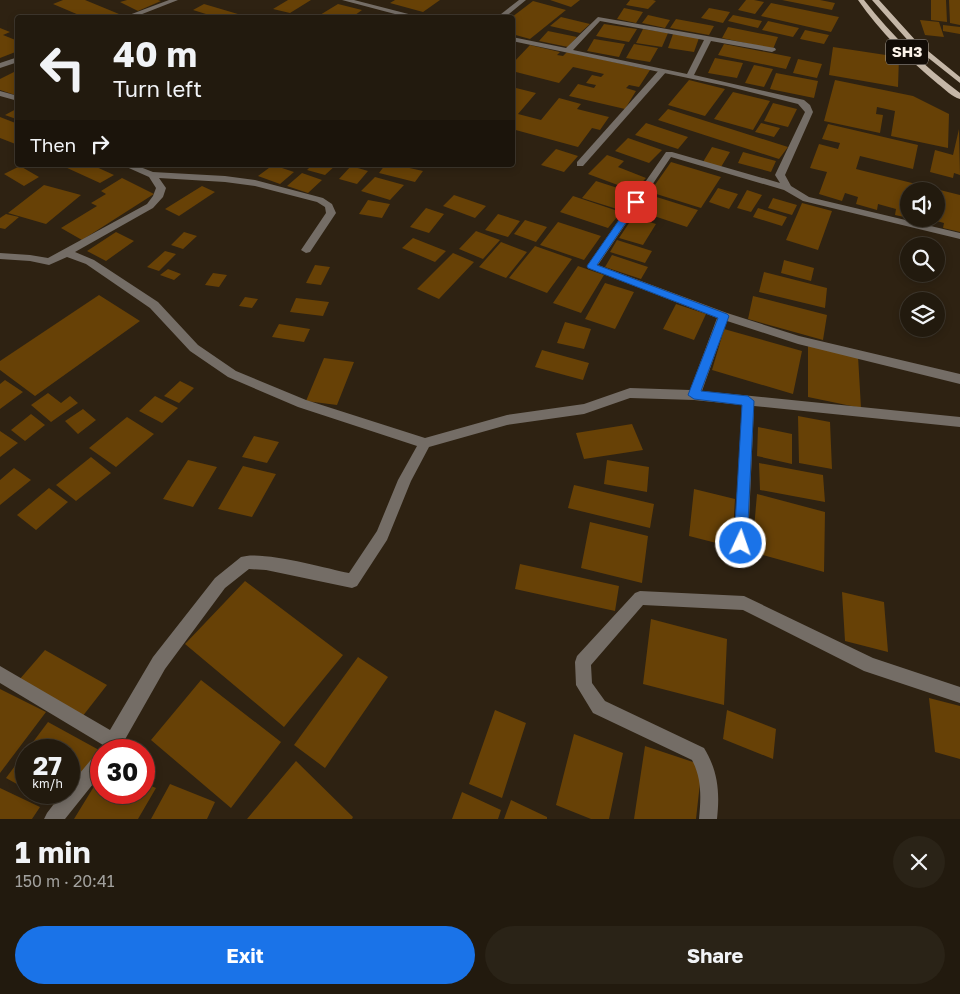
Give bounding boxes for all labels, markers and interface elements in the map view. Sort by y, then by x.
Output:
text: 40 m [113,33,197,75]
icon: left [30,35,95,100]
road number: SH3 [886,40,928,64]
text: Turn left [113,75,202,102]
icon: right [86,130,114,158]
text: Then [30,133,76,156]
pin [615,181,657,223]
map controls [900,182,945,337]
button: sound [900,182,945,227]
icon: arrive [622,188,650,216]
button: search [900,237,945,282]
button: layers [900,292,945,337]
position arrow [714,516,766,568]
speed limit sign: 30 [90,739,155,804]
text: 27 [33,750,62,781]
text: km/h [32,776,63,791]
text: 1 min [15,834,91,870]
button: close [893,836,945,888]
text: 150 m · 20:41 [15,871,114,891]
button: Exit [15,926,475,984]
button: Share [485,926,945,984]

